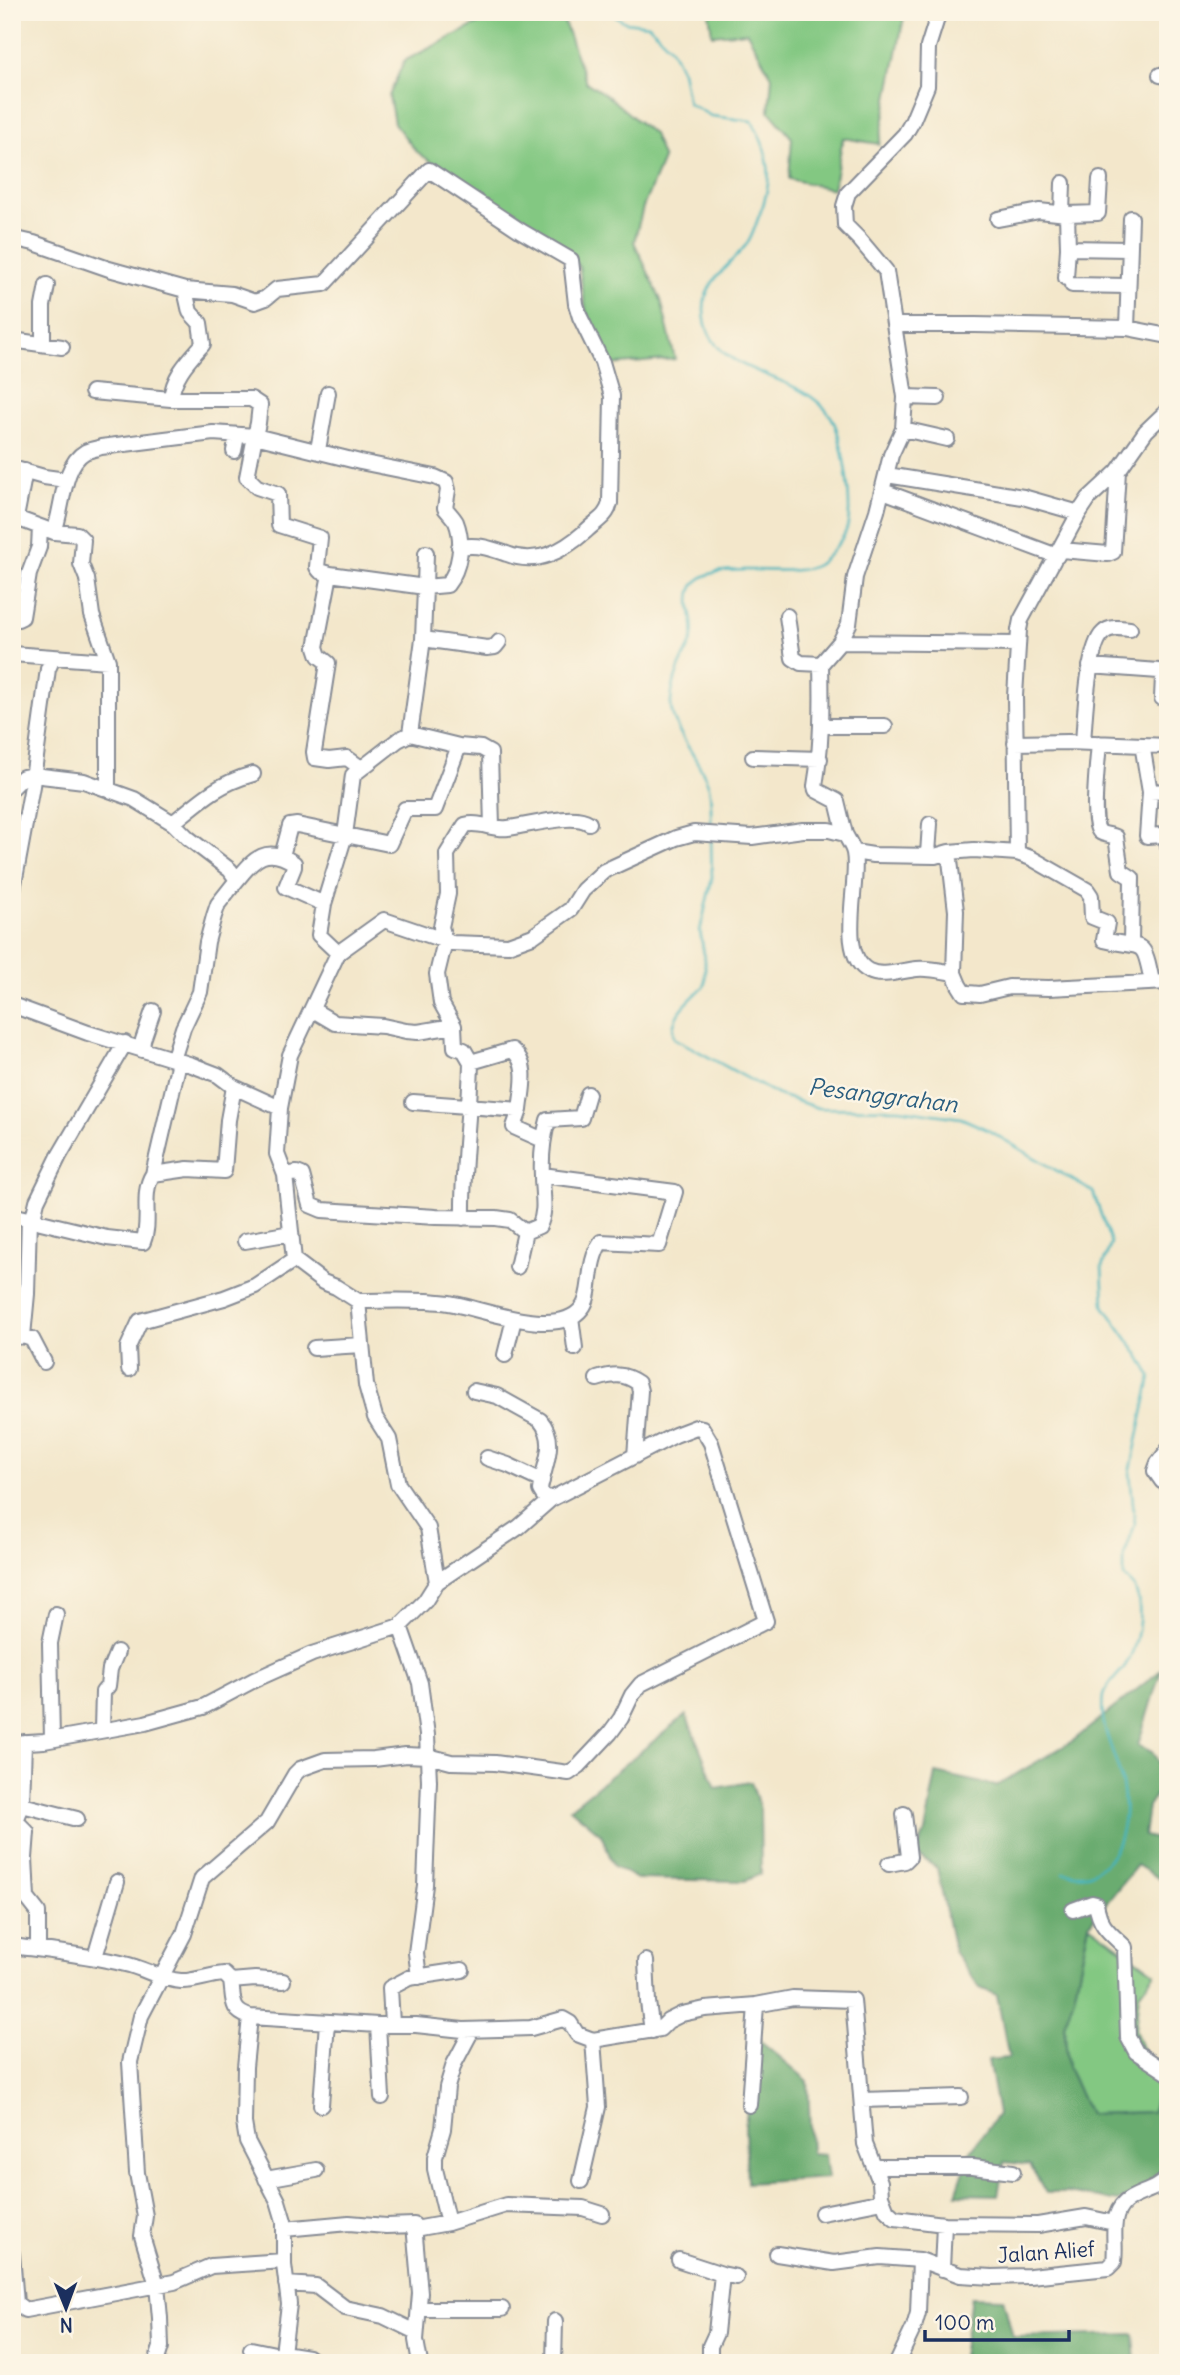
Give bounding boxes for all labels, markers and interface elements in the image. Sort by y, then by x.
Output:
water label: Pesanggrahan [807,1071,960,1119]
street label: Jalan Alief [996,2235,1097,2269]
north arrow [32,2274,102,2344]
scale bar [925,2298,1068,2342]
text: 100 m [935,2309,994,2336]
text: N [60,2313,73,2337]

